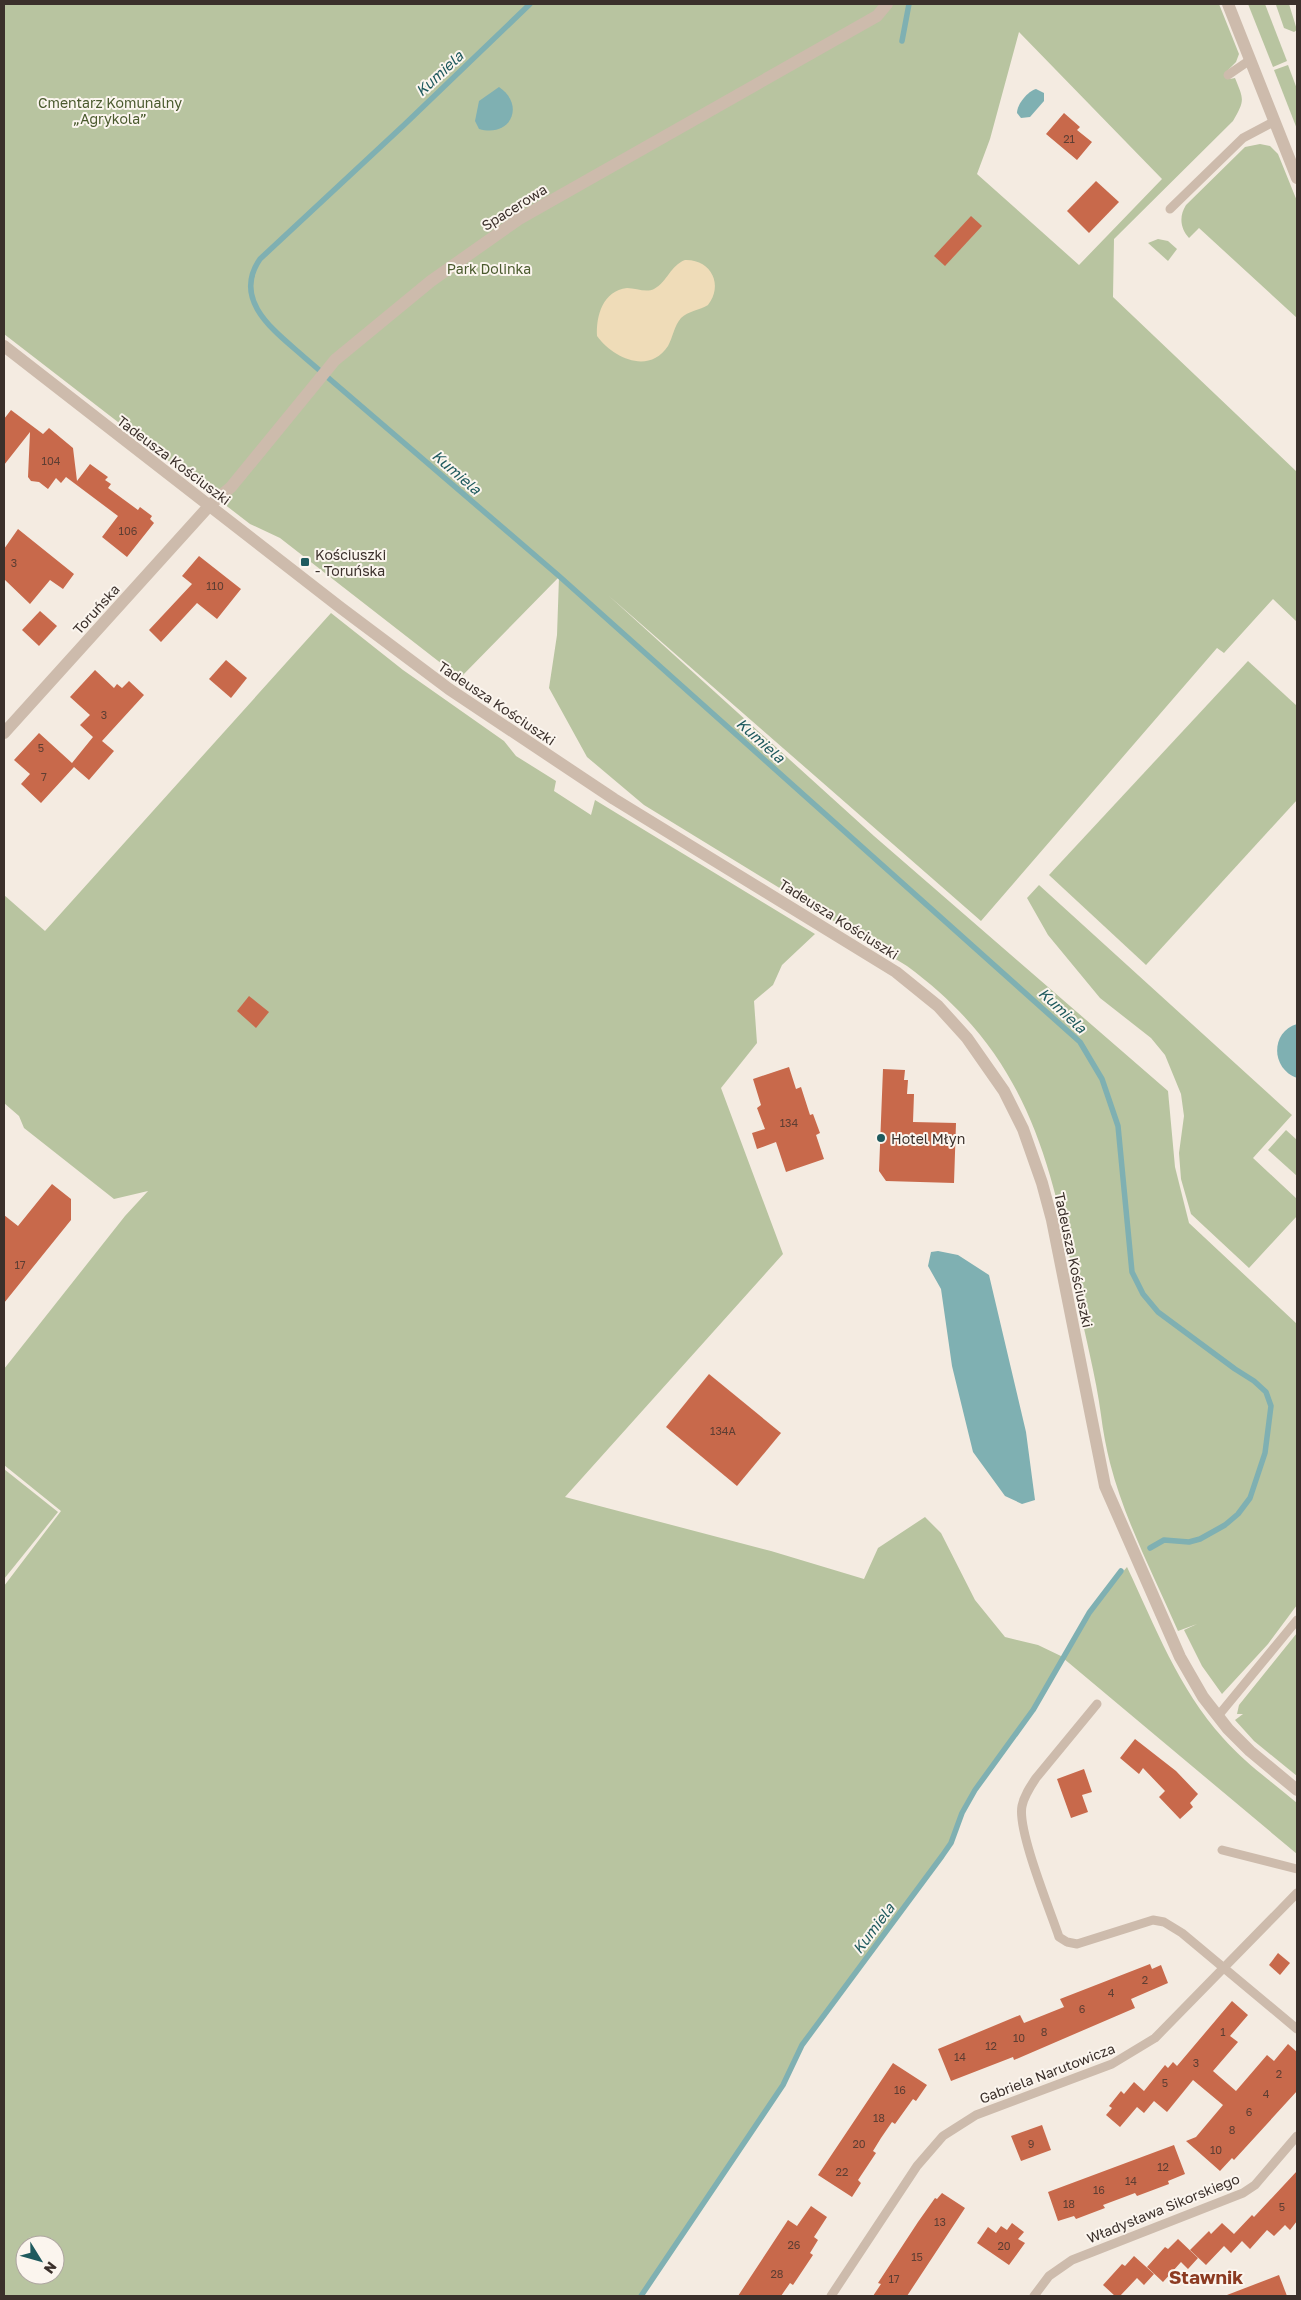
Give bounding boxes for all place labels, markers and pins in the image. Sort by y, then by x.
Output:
place label: Kościuszki - Toruńska [315,546,386,579]
marker: Kościuszki - Toruńska [299,556,311,568]
place label: Hotel Młyn [891,1130,965,1147]
marker: Hotel Młyn [875,1132,887,1144]

